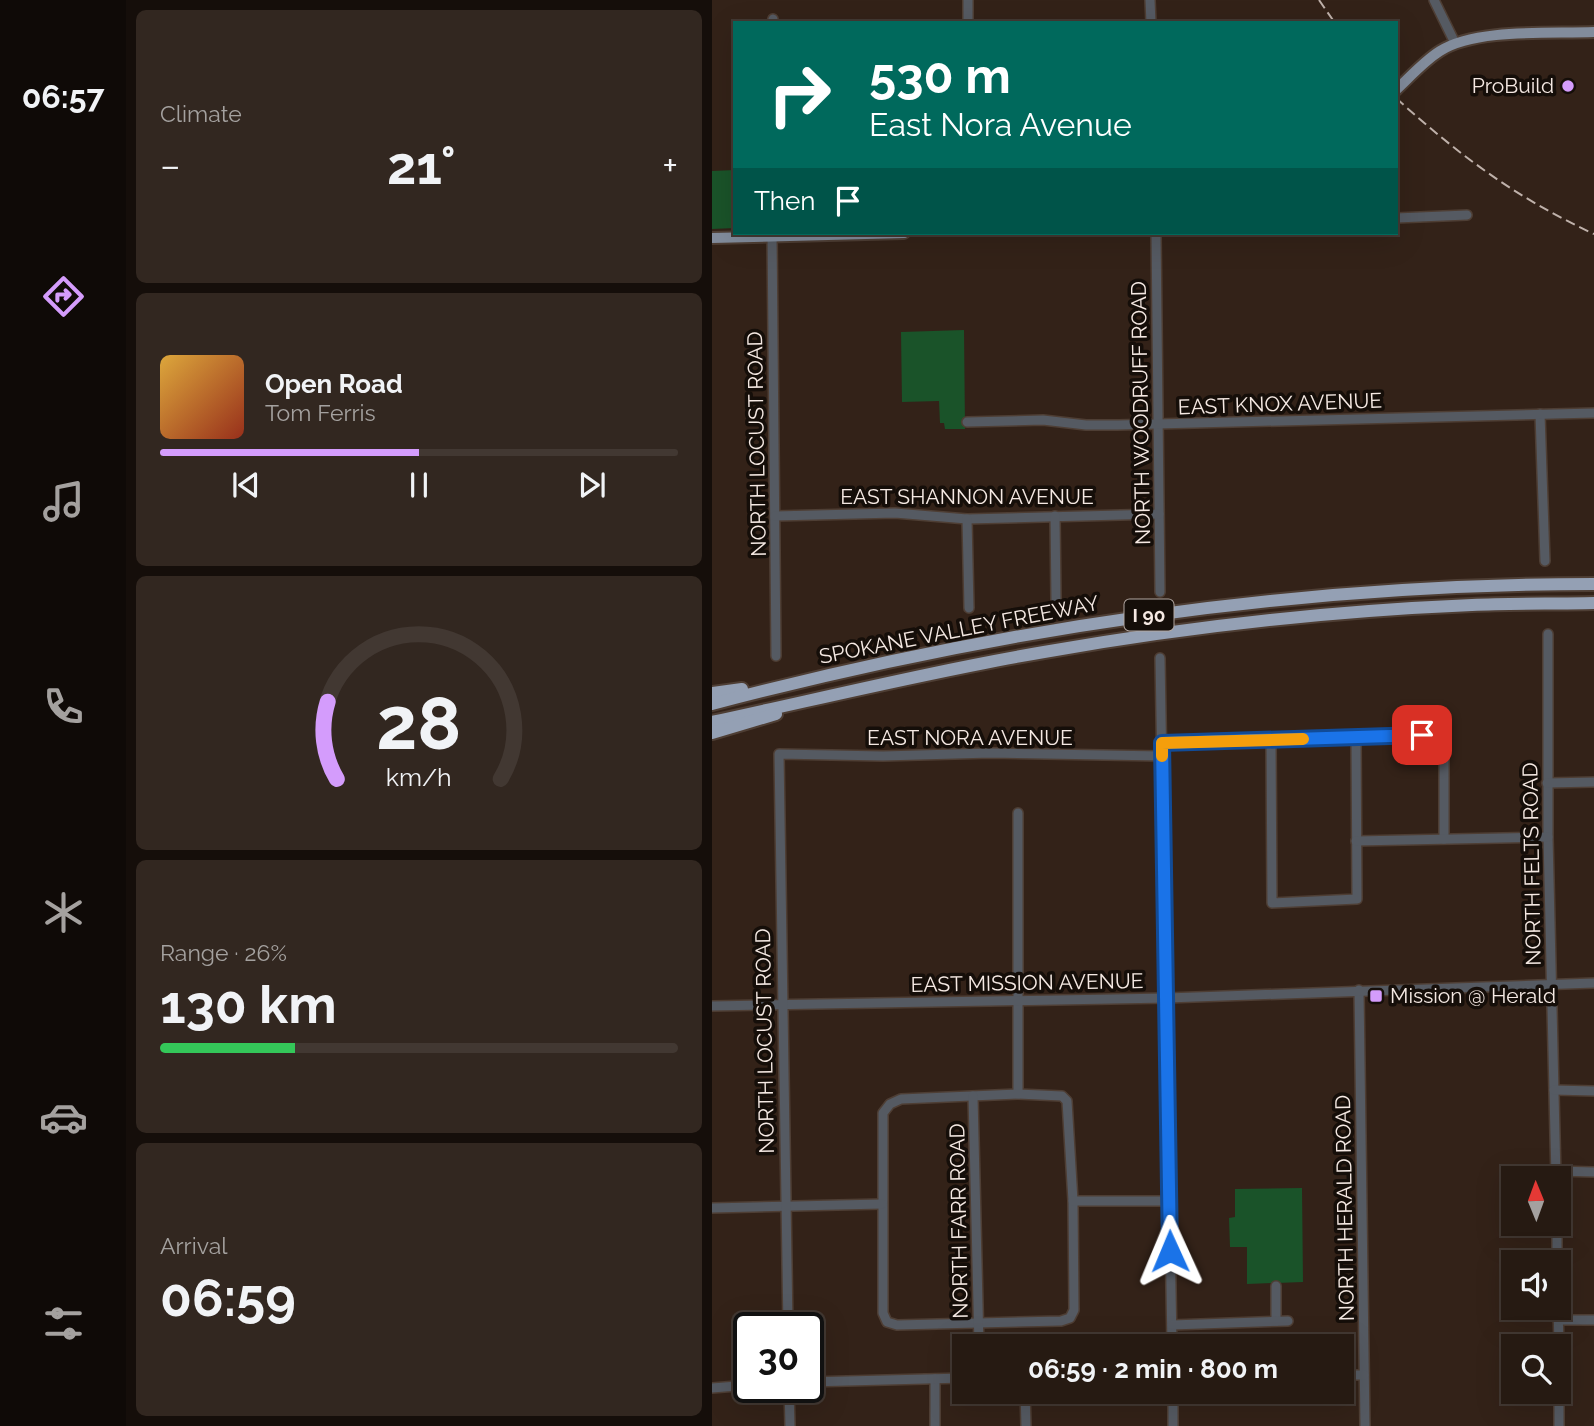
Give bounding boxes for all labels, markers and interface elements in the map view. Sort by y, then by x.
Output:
text: 530 m [869,47,1011,104]
icon: right [754,49,845,140]
place label: ProBuild [1472,73,1554,98]
text: 06:57 [22,78,104,115]
marker: ProBuild [1560,78,1576,94]
text: Climate [160,100,242,127]
text: East Nora Avenue [869,106,1132,143]
text: 21° [387,135,456,196]
text: − [160,143,180,188]
text: + [662,143,678,188]
icon: arrive [829,182,867,220]
text: Then [754,186,815,216]
icon: directions [39,272,88,321]
street label: NORTH WOODRUFF ROAD [1126,281,1155,545]
street label: NORTH LOCUST ROAD [742,331,771,557]
text: Open Road [265,369,403,399]
street label: EAST KNOX AVENUE [1177,387,1383,420]
text: Tom Ferris [265,399,376,426]
icon: previous [227,466,265,504]
icon: pause [400,466,438,504]
icon: next [573,466,611,504]
icon: music [39,477,88,526]
street label: EAST SHANNON AVENUE [840,484,1094,509]
street label: SPOKANE VALLEY FREEWAY [817,590,1101,669]
road number: I 90 [1124,600,1174,630]
text: 28 [376,681,462,766]
icon: phone [39,682,88,731]
pin [1392,705,1452,765]
icon: arrive [1403,716,1441,754]
street label: EAST NORA AVENUE [867,725,1073,750]
text: km/h [386,762,452,792]
street label: NORTH FELTS ROAD [1517,762,1546,966]
icon: climate [39,888,88,937]
street label: NORTH LOCUST ROAD [750,928,779,1154]
text: Range · 26% [160,939,287,966]
street label: EAST MISSION AVENUE [910,968,1144,997]
text: 130 km [160,974,337,1035]
place label: Mission @ Herald [1390,983,1556,1008]
marker: Mission @ Herald [1368,988,1384,1004]
icon: car [39,1093,88,1142]
street label: NORTH HERALD ROAD [1330,1095,1359,1321]
street label: NORTH FARR ROAD [944,1123,973,1319]
north arrow [1501,1166,1571,1236]
map controls [1501,1166,1571,1404]
position arrow [1133,1214,1207,1288]
text: Arrival [160,1232,227,1259]
button: sound [1501,1250,1571,1320]
text: 06:59 [160,1267,296,1328]
icon: filters [39,1299,88,1348]
speed limit sign: 30 [733,1312,824,1403]
button: search [1501,1334,1571,1404]
text: 06:59 · 2 min · 800 m [1028,1354,1278,1384]

